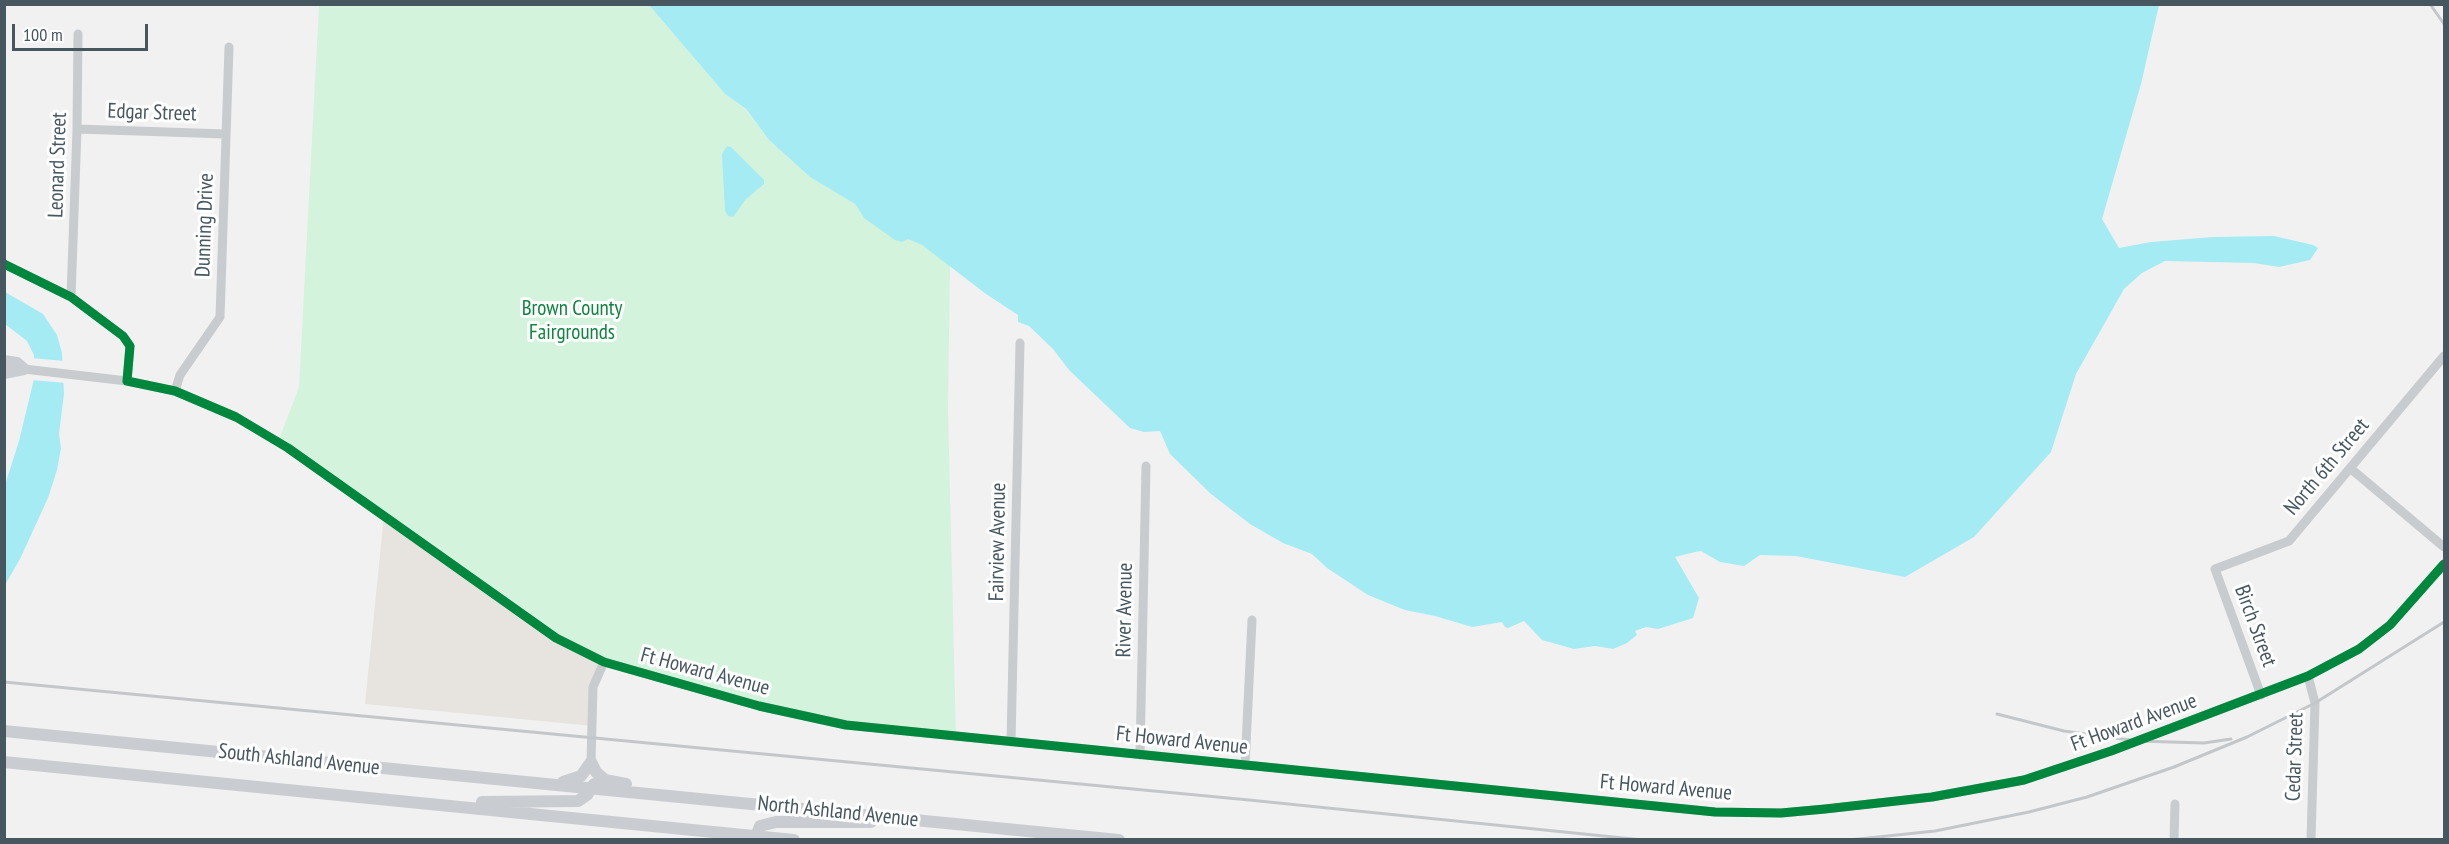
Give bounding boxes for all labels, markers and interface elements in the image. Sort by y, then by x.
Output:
scale bar [15,12,152,50]
text: 100 m [23,23,63,46]
street label: Edgar Street [107,99,197,127]
street label: Leonard Street [44,112,72,218]
street label: Dunning Drive [191,173,219,277]
park label: Brown County Fairgrounds [522,296,622,346]
street label: North 6th Street [2279,414,2375,520]
street label: Fairview Avenue [984,483,1012,601]
street label: River Avenue [1112,562,1138,658]
street label: Birch Street [2229,582,2281,670]
street label: Ft Howard Avenue [638,643,772,701]
street label: Ft Howard Avenue [2068,689,2200,757]
street label: Cedar Street [2281,712,2309,802]
street label: Ft Howard Avenue [1115,722,1249,760]
street label: South Ashland Avenue [217,739,381,781]
street label: Ft Howard Avenue [1599,770,1733,806]
street label: North Ashland Avenue [756,791,920,833]

